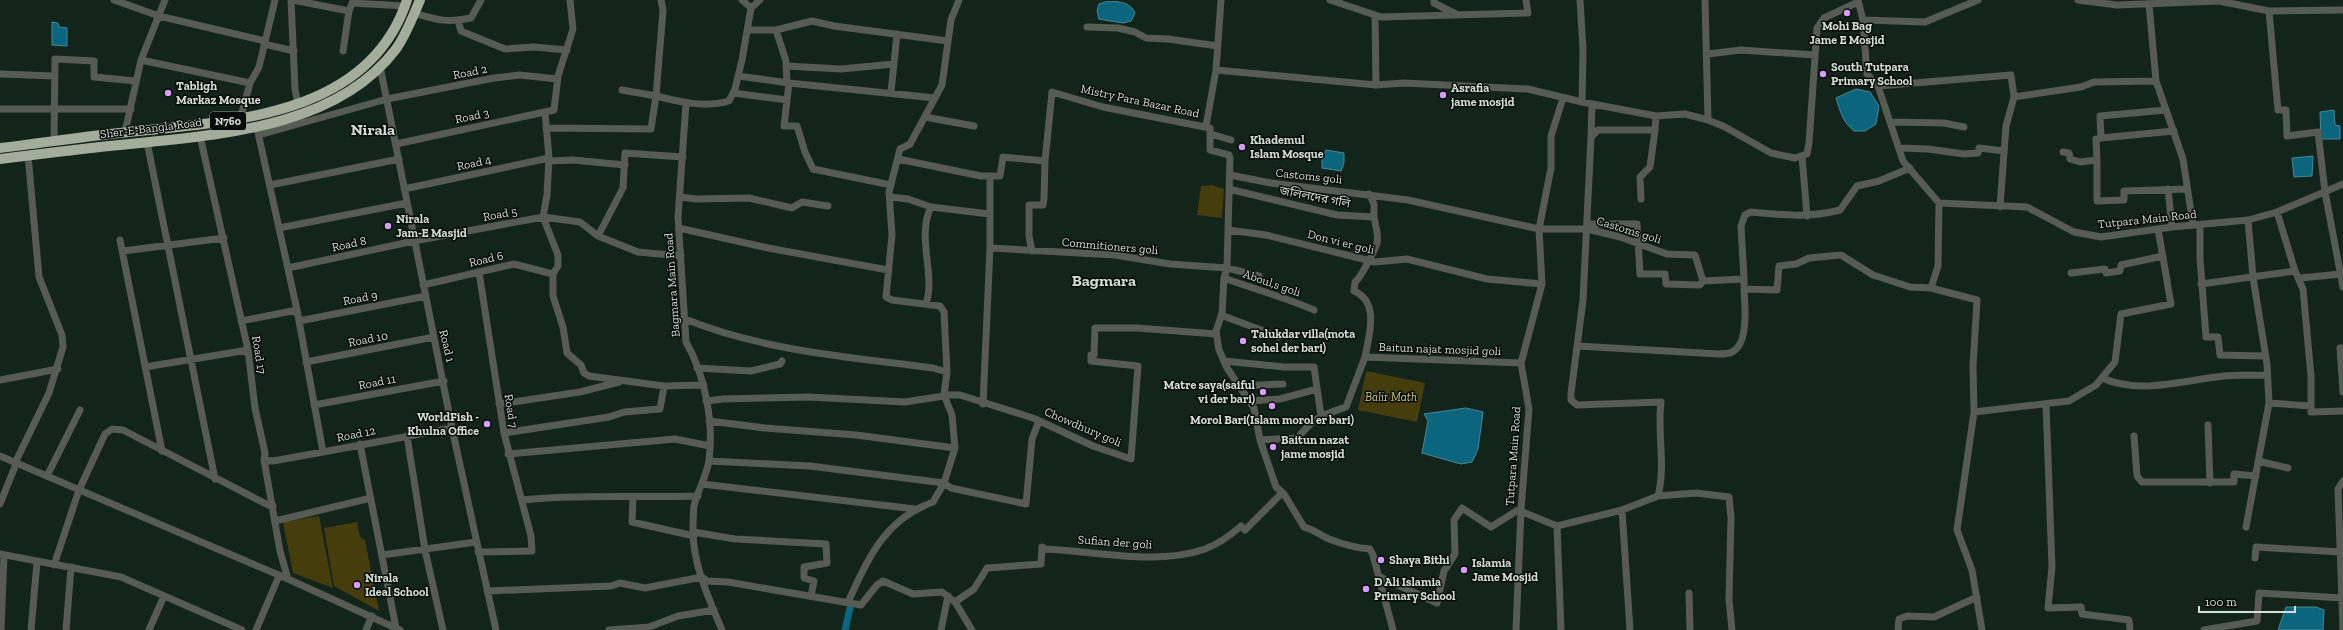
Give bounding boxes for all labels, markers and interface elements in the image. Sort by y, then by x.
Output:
marker: Mohi Bag Jame E Mosjid [1842,8,1852,18]
place label: Mohi Bag Jame E Mosjid [1809,19,1885,48]
place label: South Tutpara Primary School [1831,60,1913,88]
street label: Road 2 [452,62,488,82]
marker: South Tutpara Primary School [1818,69,1828,79]
place label: Tabligh Markaz Mosque [176,79,261,107]
place label: Asrafia jame mosjid [1450,81,1515,110]
street label: Mistry Para Bazar Road [1079,82,1201,121]
marker: Tabligh Markaz Mosque [163,88,173,98]
marker: Asrafia jame mosjid [1438,90,1448,100]
street label: Road 3 [454,106,490,126]
road number: N760 [210,112,246,130]
street label: Sher-E-Bangla Road [99,115,203,141]
district label: Nirala [351,120,395,139]
place label: Khademul Islam Mosque [1250,133,1324,161]
marker: Khademul Islam Mosque [1237,142,1247,152]
street label: Road 4 [455,152,493,173]
street label: Castoms goli [1275,166,1344,187]
street label: জলিলদের গলি [1278,182,1352,211]
street label: Road 5 [482,204,518,224]
street label: Tutpara Main Road [2097,207,2198,231]
place label: Nirala Jam-E Masjid [396,212,467,241]
street label: Castoms goli [1595,214,1664,247]
marker: Nirala Jam-E Masjid [383,221,393,231]
street label: Don vi er goli [1306,227,1377,257]
street label: Bagmara Main Road [661,232,683,338]
street label: Road 8 [330,234,368,254]
street label: Commitioners goli [1061,235,1159,257]
street label: Road 6 [467,248,505,270]
street label: Aboul,s goli [1241,267,1303,300]
district label: Bagmara [1072,271,1136,290]
street label: Road 9 [342,288,378,308]
place label: Talukdar villa(mota sohel der bari) [1251,327,1355,355]
street label: Road 10 [347,328,389,350]
street label: Road 1 [436,328,458,364]
street label: Road 17 [249,335,269,375]
marker: Talukdar villa(mota sohel der bari) [1238,336,1248,346]
street label: Baitun najat mosjid goli [1378,340,1502,359]
street label: Road 11 [357,371,397,392]
place label: Matre saya(saiful vi der bari) [1164,378,1256,406]
marker: Matre saya(saiful vi der bari) [1258,387,1268,397]
park label: Balir Math [1365,390,1417,404]
street label: Road 7 [501,393,521,429]
marker: Morol Bari(Islam morol er bari) [1267,401,1277,411]
street label: Chowdhury goli [1042,404,1124,450]
street label: Tutpara Main Road [1503,405,1523,506]
place label: WorldFish - Khulna Office [407,410,479,438]
place label: Morol Bari(Islam morol er bari) [1190,413,1354,427]
marker: WorldFish - Khulna Office [482,419,492,429]
street label: Road 12 [335,423,377,445]
place label: Baitun nazat jame mosjid [1280,433,1349,462]
marker: Baitun nazat jame mosjid [1268,442,1278,452]
street label: Sufian der goli [1077,532,1153,552]
place label: Shaya Bithi [1389,553,1450,567]
marker: Shaya Bithi [1376,555,1386,565]
place label: Islamia Jame Mosjid [1472,556,1538,585]
marker: Islamia Jame Mosjid [1459,565,1469,575]
place label: Nirala Ideal School [365,571,429,599]
place label: D Ali Islamia Primary School [1374,575,1456,603]
marker: Nirala Ideal School [352,580,362,590]
marker: D Ali Islamia Primary School [1361,584,1371,594]
scale bar [2199,588,2295,614]
text: 100 m [2205,595,2237,609]

